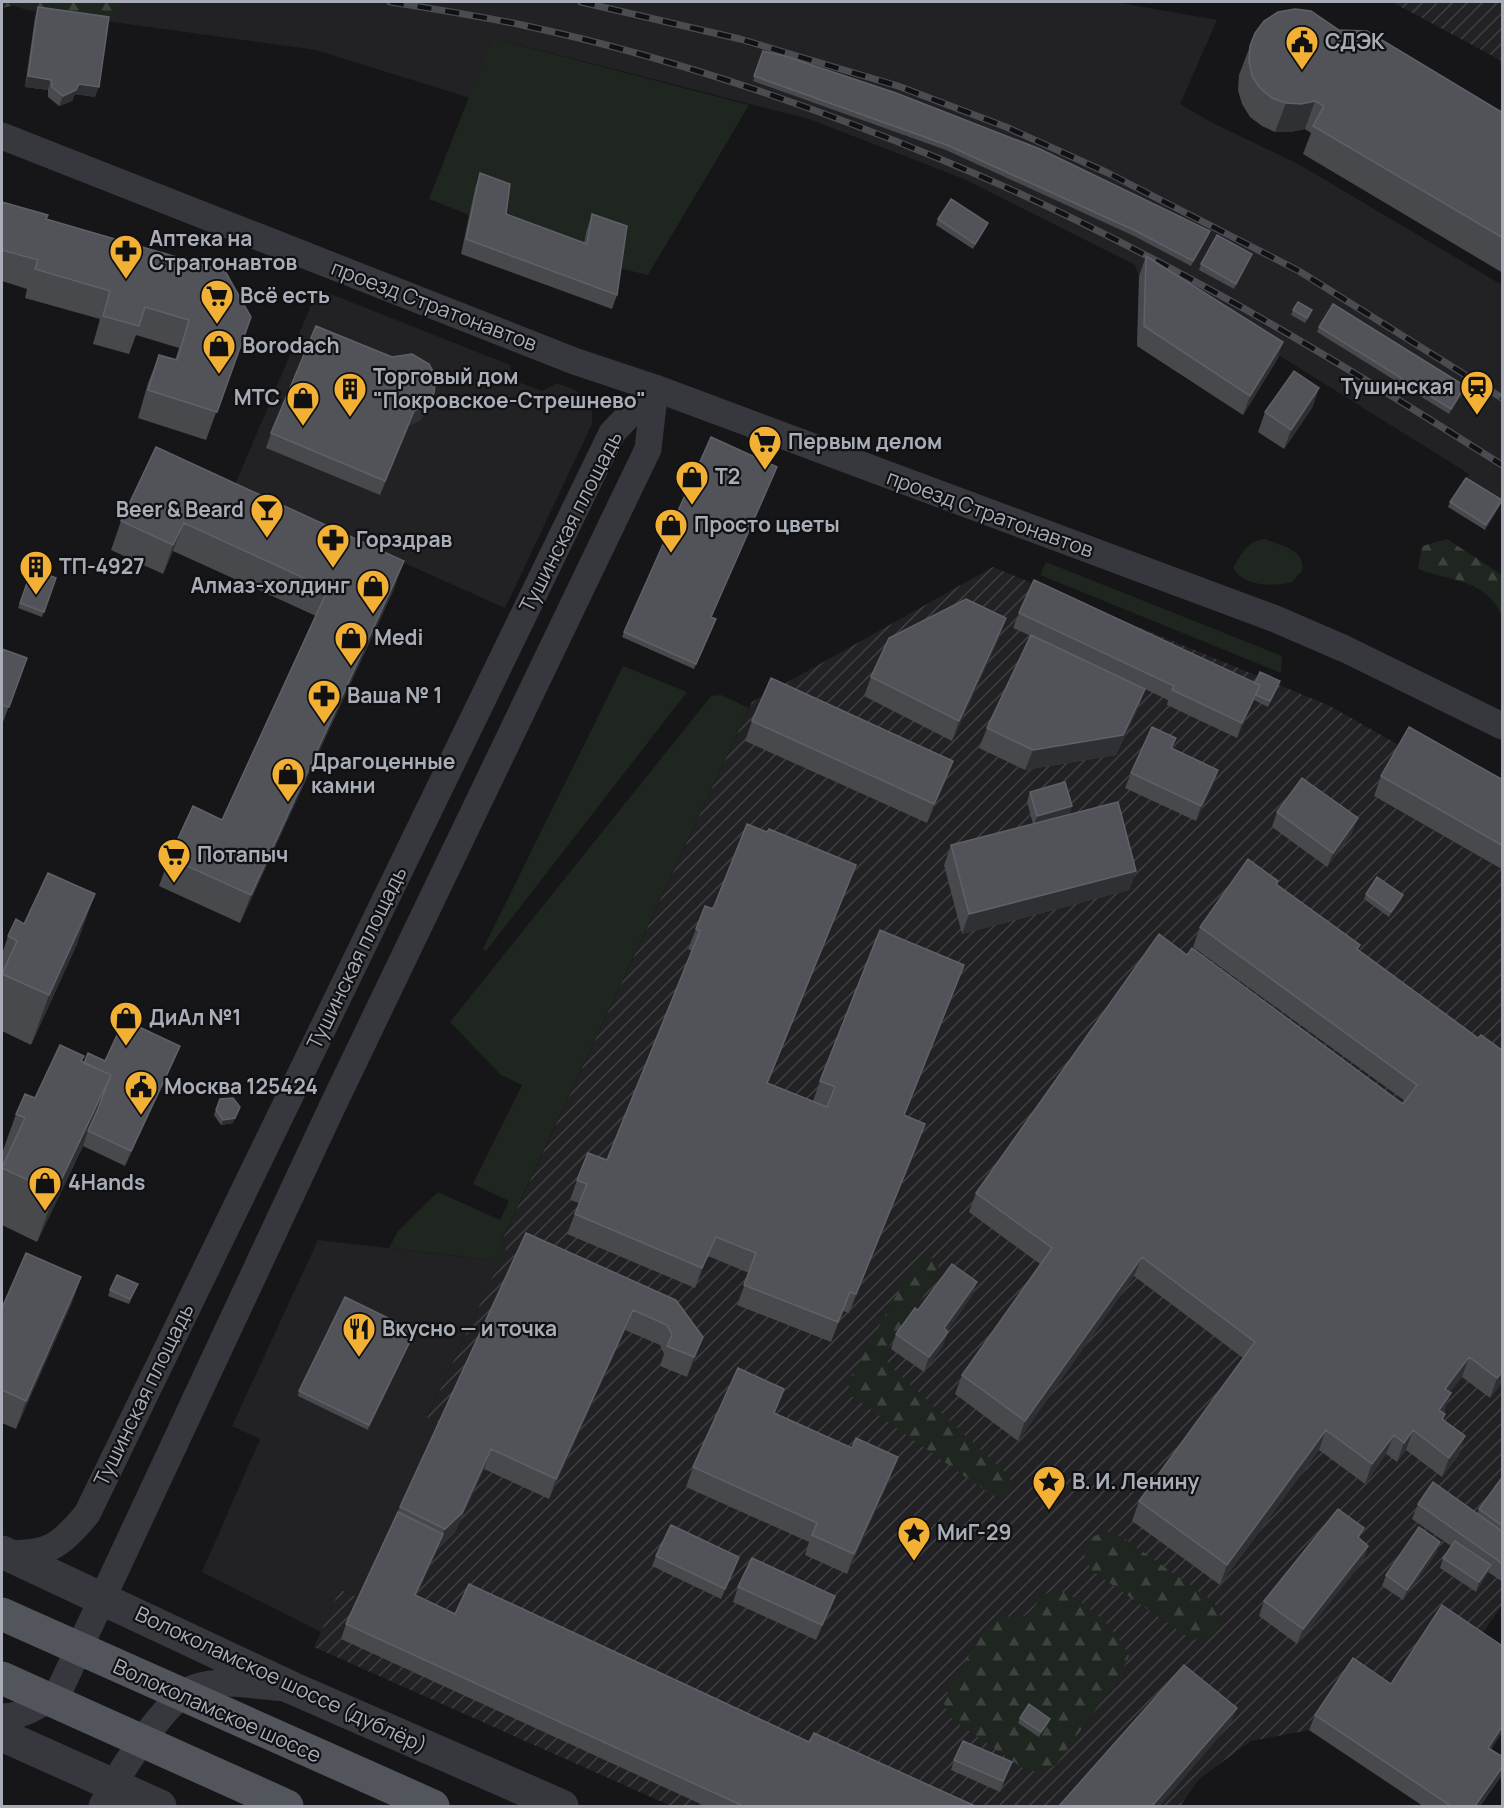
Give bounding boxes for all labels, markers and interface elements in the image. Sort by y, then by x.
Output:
public building icon: СДЭК [1284,24,1320,71]
place label: СДЭК [1325,27,1385,55]
place label: Аптека на Стратонавтов [149,224,297,276]
pharmacy icon: Аптека на Стратонавтов [108,233,144,280]
street label: проезд Стратонавтов [328,253,541,357]
supermarket icon: Всё есть [199,278,235,325]
place label: Всё есть [240,281,330,309]
shop icon: Borodach [201,328,237,375]
place label: Borodach [242,331,340,359]
place label: Торговый дом "Покровское-Стрешнево" [373,362,646,414]
station icon: Тушинская [1459,369,1495,416]
building icon: Торговый дом "Покровское-Стрешнево" [332,371,368,418]
place label: Тушинская [1341,372,1454,400]
shop icon: МТС [285,380,321,427]
place label: МТС [234,383,280,411]
supermarket icon: Первым делом [747,424,783,471]
street label: Тушинская площадь [512,426,628,617]
place label: Первым делом [788,427,942,455]
shop icon: T2 [674,459,710,506]
place label: T2 [715,462,740,490]
street label: проезд Стратонавтов [883,463,1098,564]
bar icon: Beer & Beard [249,492,285,539]
place label: Beer & Beard [116,495,244,523]
shop icon: Просто цветы [653,507,689,554]
place label: Просто цветы [694,510,840,538]
pharmacy icon: Горздрав [315,522,351,569]
place label: Горздрав [356,525,453,553]
building icon: ТП-4927 [18,549,54,596]
place label: ТП-4927 [59,552,145,580]
shop icon: Алмаз-холдинг [355,568,391,615]
place label: Алмаз-холдинг [190,571,350,599]
shop icon: Medi [333,620,369,667]
place label: Medi [374,623,423,651]
pharmacy icon: Ваша № 1 [306,678,342,725]
place label: Ваша № 1 [347,681,442,709]
place label: Драгоценные камни [311,747,455,799]
shop icon: Драгоценные камни [270,756,306,803]
supermarket icon: Потапыч [156,837,192,884]
place label: Потапыч [197,840,288,868]
street label: Тушинская площадь [300,862,413,1054]
shop icon: ДиАл №1 [108,1000,144,1047]
place label: ДиАл №1 [149,1003,242,1031]
public building icon: Москва 125424 [123,1069,159,1116]
place label: Москва 125424 [164,1072,318,1100]
shop icon: 4Hands [27,1165,63,1212]
place label: 4Hands [68,1168,145,1196]
street label: Тушинская площадь [87,1299,200,1491]
restaurant icon: Вкусно — и точка [341,1311,377,1358]
place label: Вкусно — и точка [382,1314,557,1342]
place icon: В. И. Ленину [1031,1464,1067,1511]
place label: В. И. Ленину [1072,1467,1200,1495]
place icon: МиГ-29 [896,1515,932,1562]
place label: МиГ-29 [937,1518,1011,1546]
street label: Волоколамское шоссе (дублёр) [131,1601,431,1759]
street label: Волоколамское шоссе [109,1654,325,1768]

